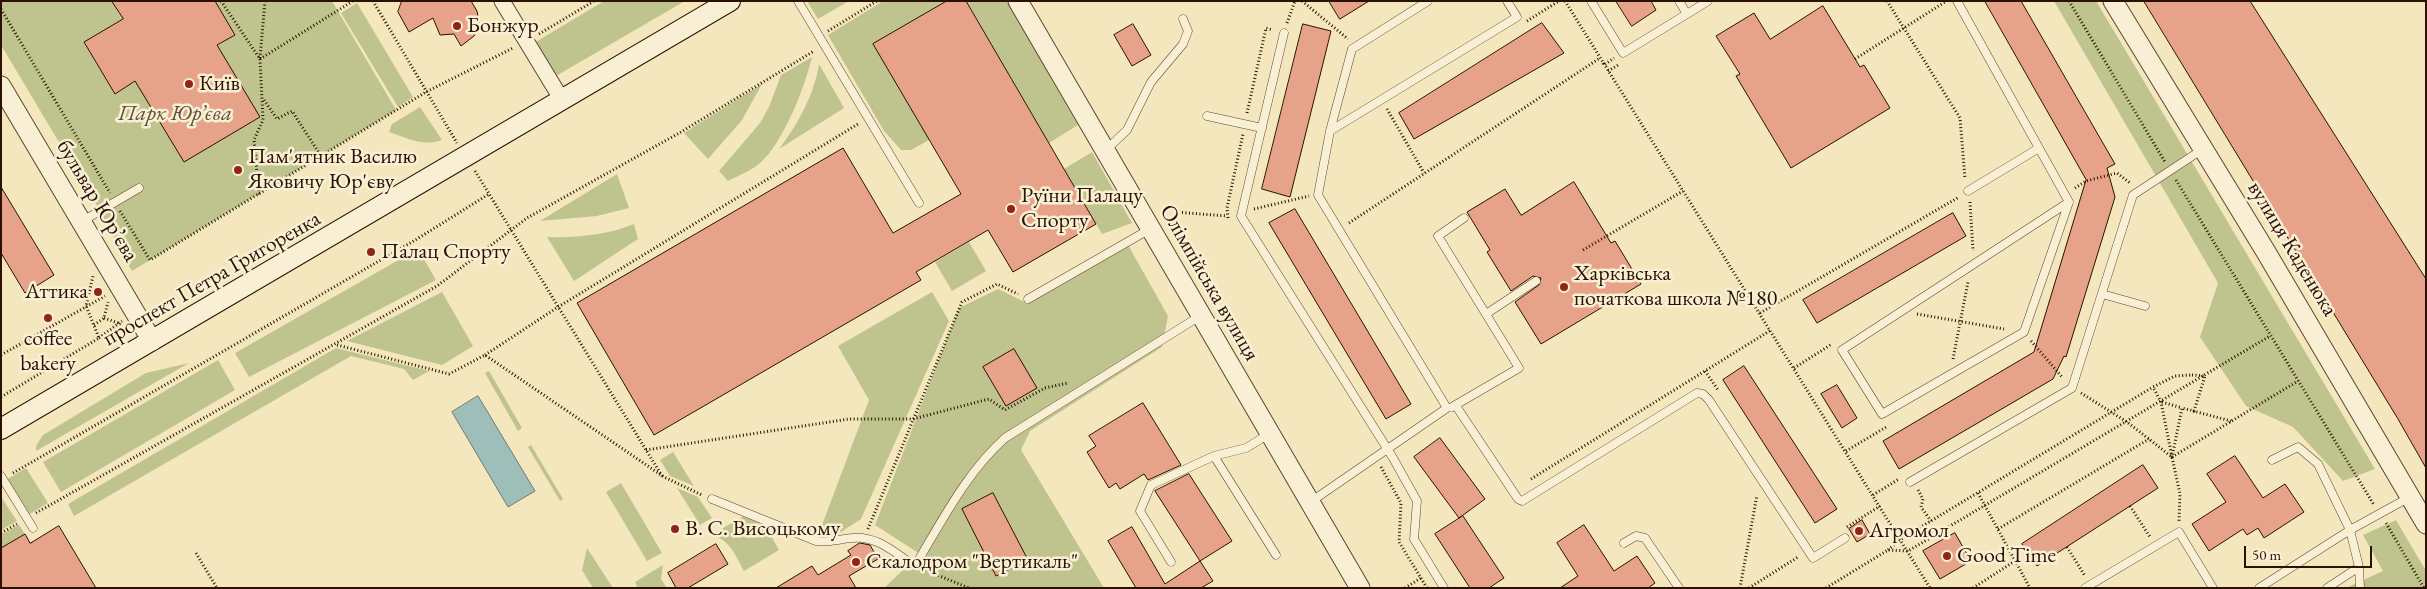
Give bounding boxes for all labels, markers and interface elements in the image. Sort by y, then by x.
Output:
place label: Бонжур [467,13,539,39]
marker: Бонжур [451,20,463,32]
place label: Київ [199,71,240,97]
marker: Київ [183,78,195,90]
park label: Парк Юр’єва [118,101,232,127]
street label: бульвар Юрʼєва [50,135,144,267]
place label: Пам'ятник Василю Яковичу Юр'єву [248,144,417,195]
marker: Пам'ятник Василю Яковичу Юр'єву [232,164,244,176]
street label: вулиця Каденюка [2241,177,2343,321]
place label: Руїни Палацу Спорту [1021,183,1143,235]
street label: Олімпійська вулиця [1154,200,1264,366]
marker: Руїни Палацу Спорту [1005,203,1017,215]
street label: проспект Петра Григоренка [99,206,325,352]
place label: Палац Спорту [381,239,511,265]
marker: Палац Спорту [365,246,377,258]
place label: Харківська початкова школа №180 [1574,261,1777,312]
place label: Аттика [25,279,88,305]
marker: Харківська початкова школа №180 [1558,281,1570,293]
marker: Аттика [92,286,104,298]
marker: coffee bakery [42,312,54,324]
place label: coffee bakery [20,326,76,378]
place label: В. С. Висоцькому [685,516,840,542]
place label: Агромол [1869,518,1949,544]
marker: В. С. Висоцькому [669,523,681,535]
marker: Агромол [1853,525,1865,537]
scale bar [2247,536,2374,568]
place label: Good Time [1957,543,2056,569]
text: 50 m [2252,545,2281,564]
place label: Скалодром "Вертикаль" [866,549,1078,575]
marker: Good Time [1941,550,1953,562]
marker: Скалодром "Вертикаль" [850,556,862,568]

